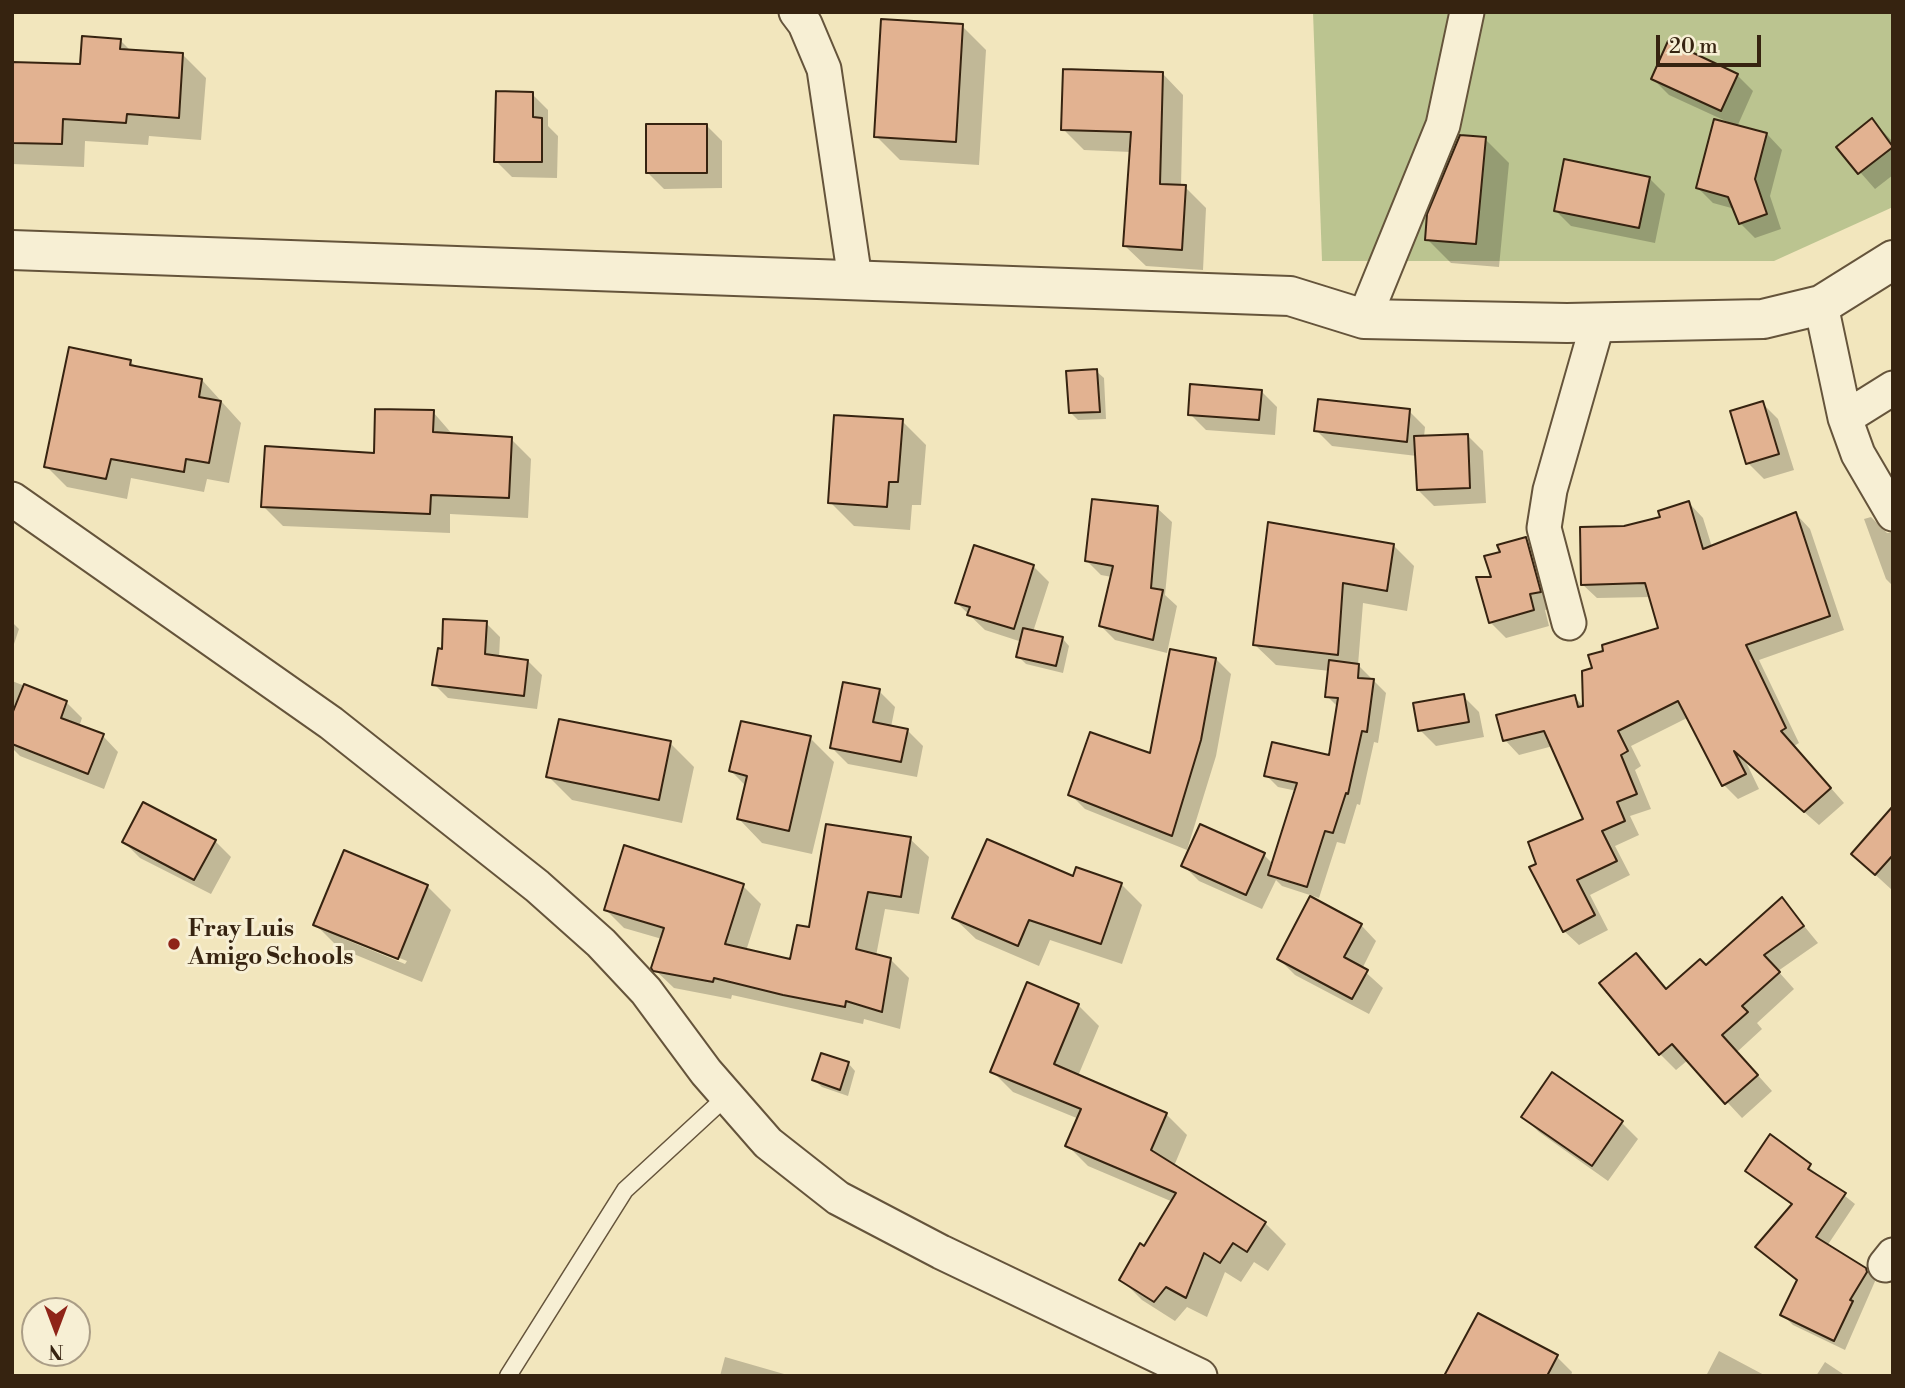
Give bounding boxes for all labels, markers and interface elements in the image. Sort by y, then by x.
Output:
scale bar [1660,21,1765,65]
text: 20 m [1669,34,1718,60]
place label: Fray Luis Amigo Schools [188,916,353,972]
marker: Fray Luis Amigo Schools [166,936,182,952]
north arrow [21,1297,91,1367]
text: N [48,1339,64,1363]

